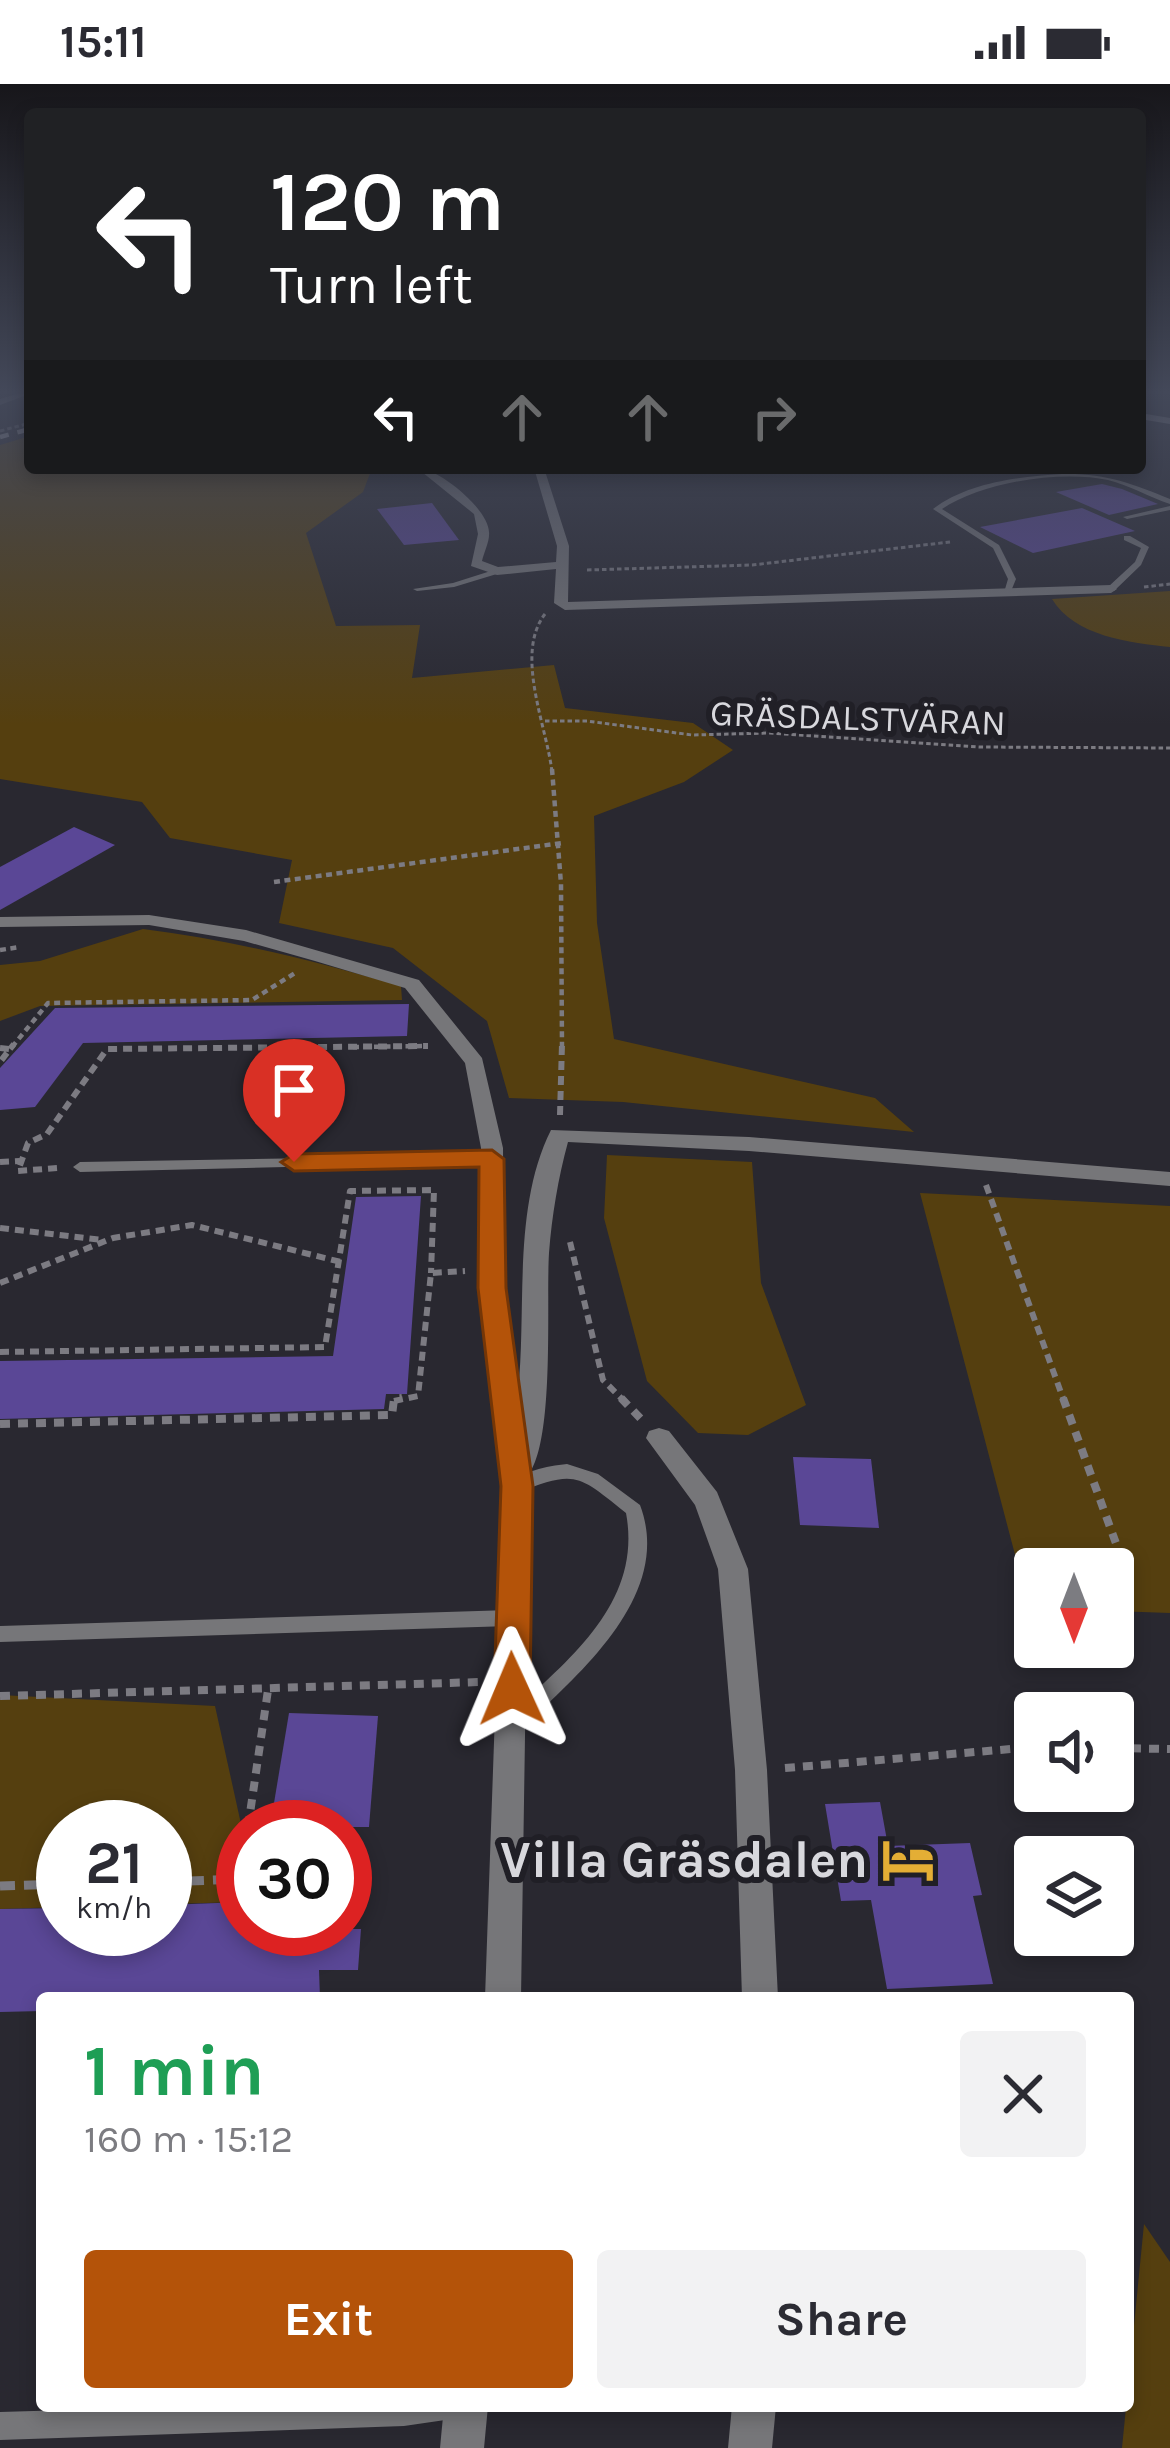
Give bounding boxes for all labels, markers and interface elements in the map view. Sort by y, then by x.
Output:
text: 15:11 [60,16,146,68]
text: 120 m [270,153,505,251]
icon: left [72,156,228,312]
text: Turn left [270,253,473,317]
icon: left [363,384,429,450]
icon: ahead [489,384,555,450]
icon: ahead [615,384,681,450]
icon: right [741,384,807,450]
street label: GRÄSDALSTVÄRAN [709,692,1007,744]
pin [243,1039,345,1162]
icon: arrive [261,1057,327,1123]
north arrow [1014,1548,1134,1668]
map controls [1014,1548,1134,1956]
position arrow [449,1626,575,1752]
button: sound [1014,1692,1134,1812]
speed limit sign: 30 [216,1800,372,1956]
text: 21 [85,1828,143,1898]
place label: Villa Gräsdalen [500,1830,868,1890]
hotel icon: Villa Gräsdalen [879,1831,937,1889]
button: layers [1014,1836,1134,1956]
text: km/h [76,1890,152,1926]
text: 1 min [84,2029,265,2113]
button: close [960,2031,1086,2157]
text: 160 m · 15:12 [84,2116,293,2162]
button: Exit [84,2250,573,2388]
button: Share [597,2250,1086,2388]

